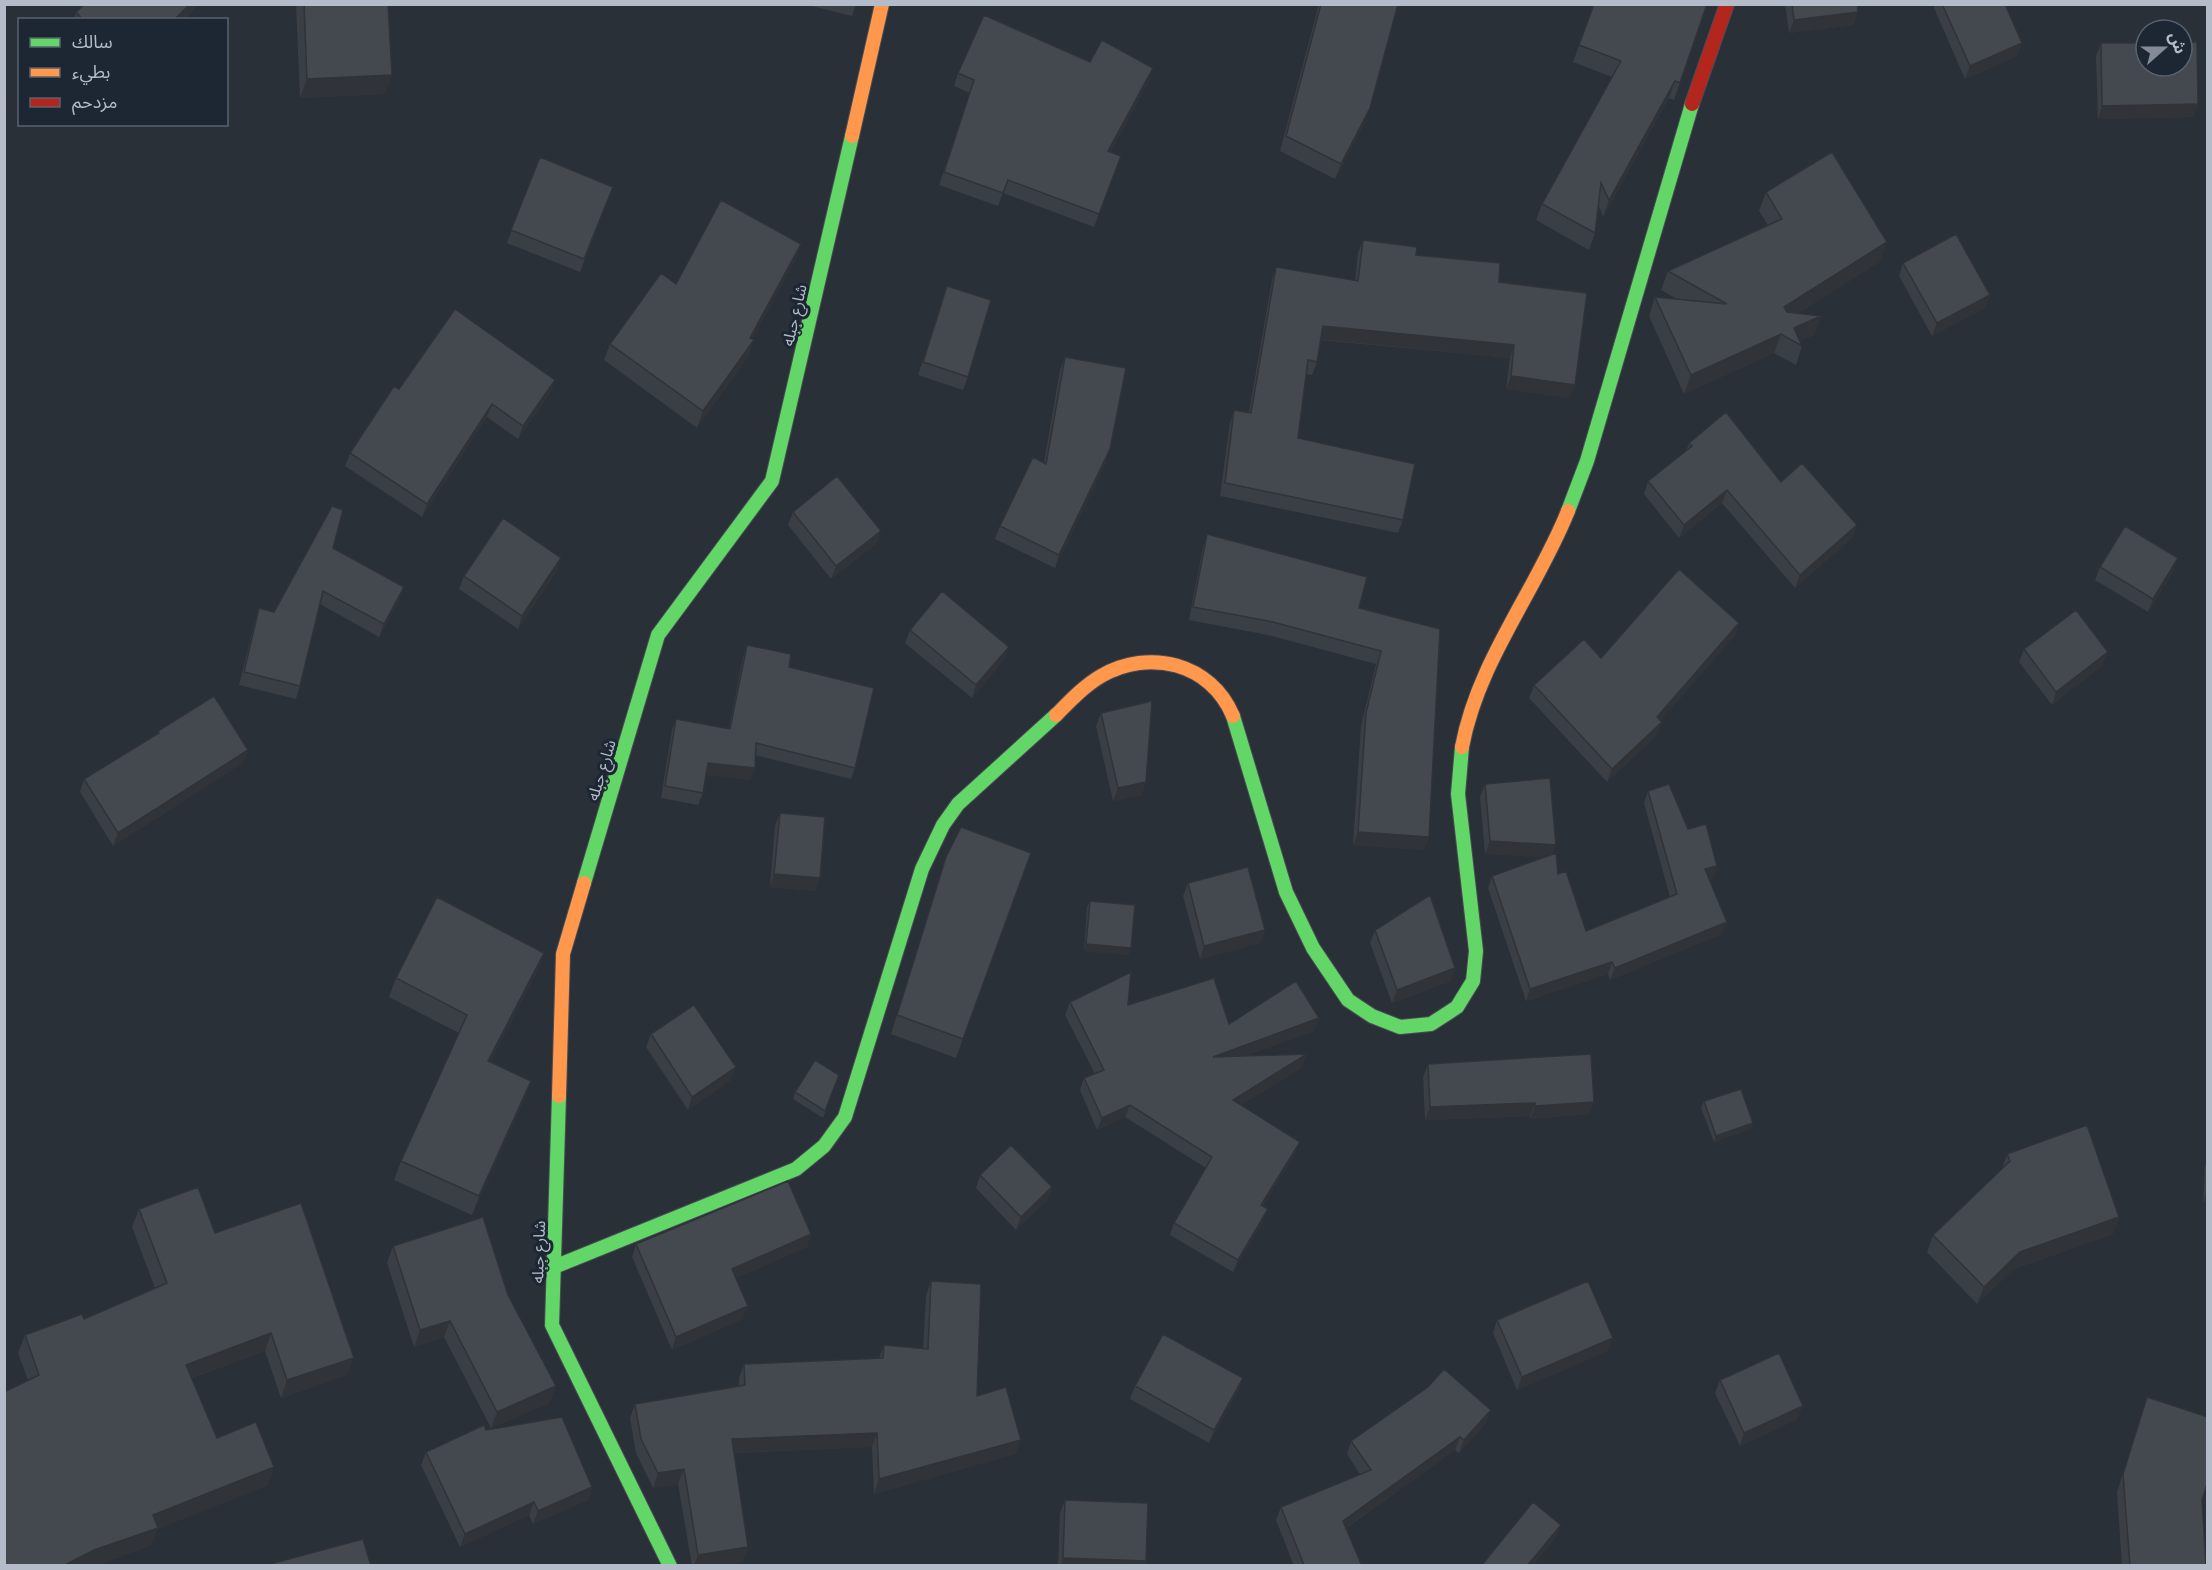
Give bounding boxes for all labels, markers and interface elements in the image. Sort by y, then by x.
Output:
legend [18,18,228,126]
north arrow [2134,18,2194,78]
text: ش [2165,29,2191,57]
text: سالك [72,30,113,53]
text: بطيء [72,60,110,85]
text: مزدحم [72,90,117,115]
street label: شارع جبله [777,282,814,349]
street label: شارع جبله [582,737,623,804]
street label: شارع جبله [527,1220,552,1284]

